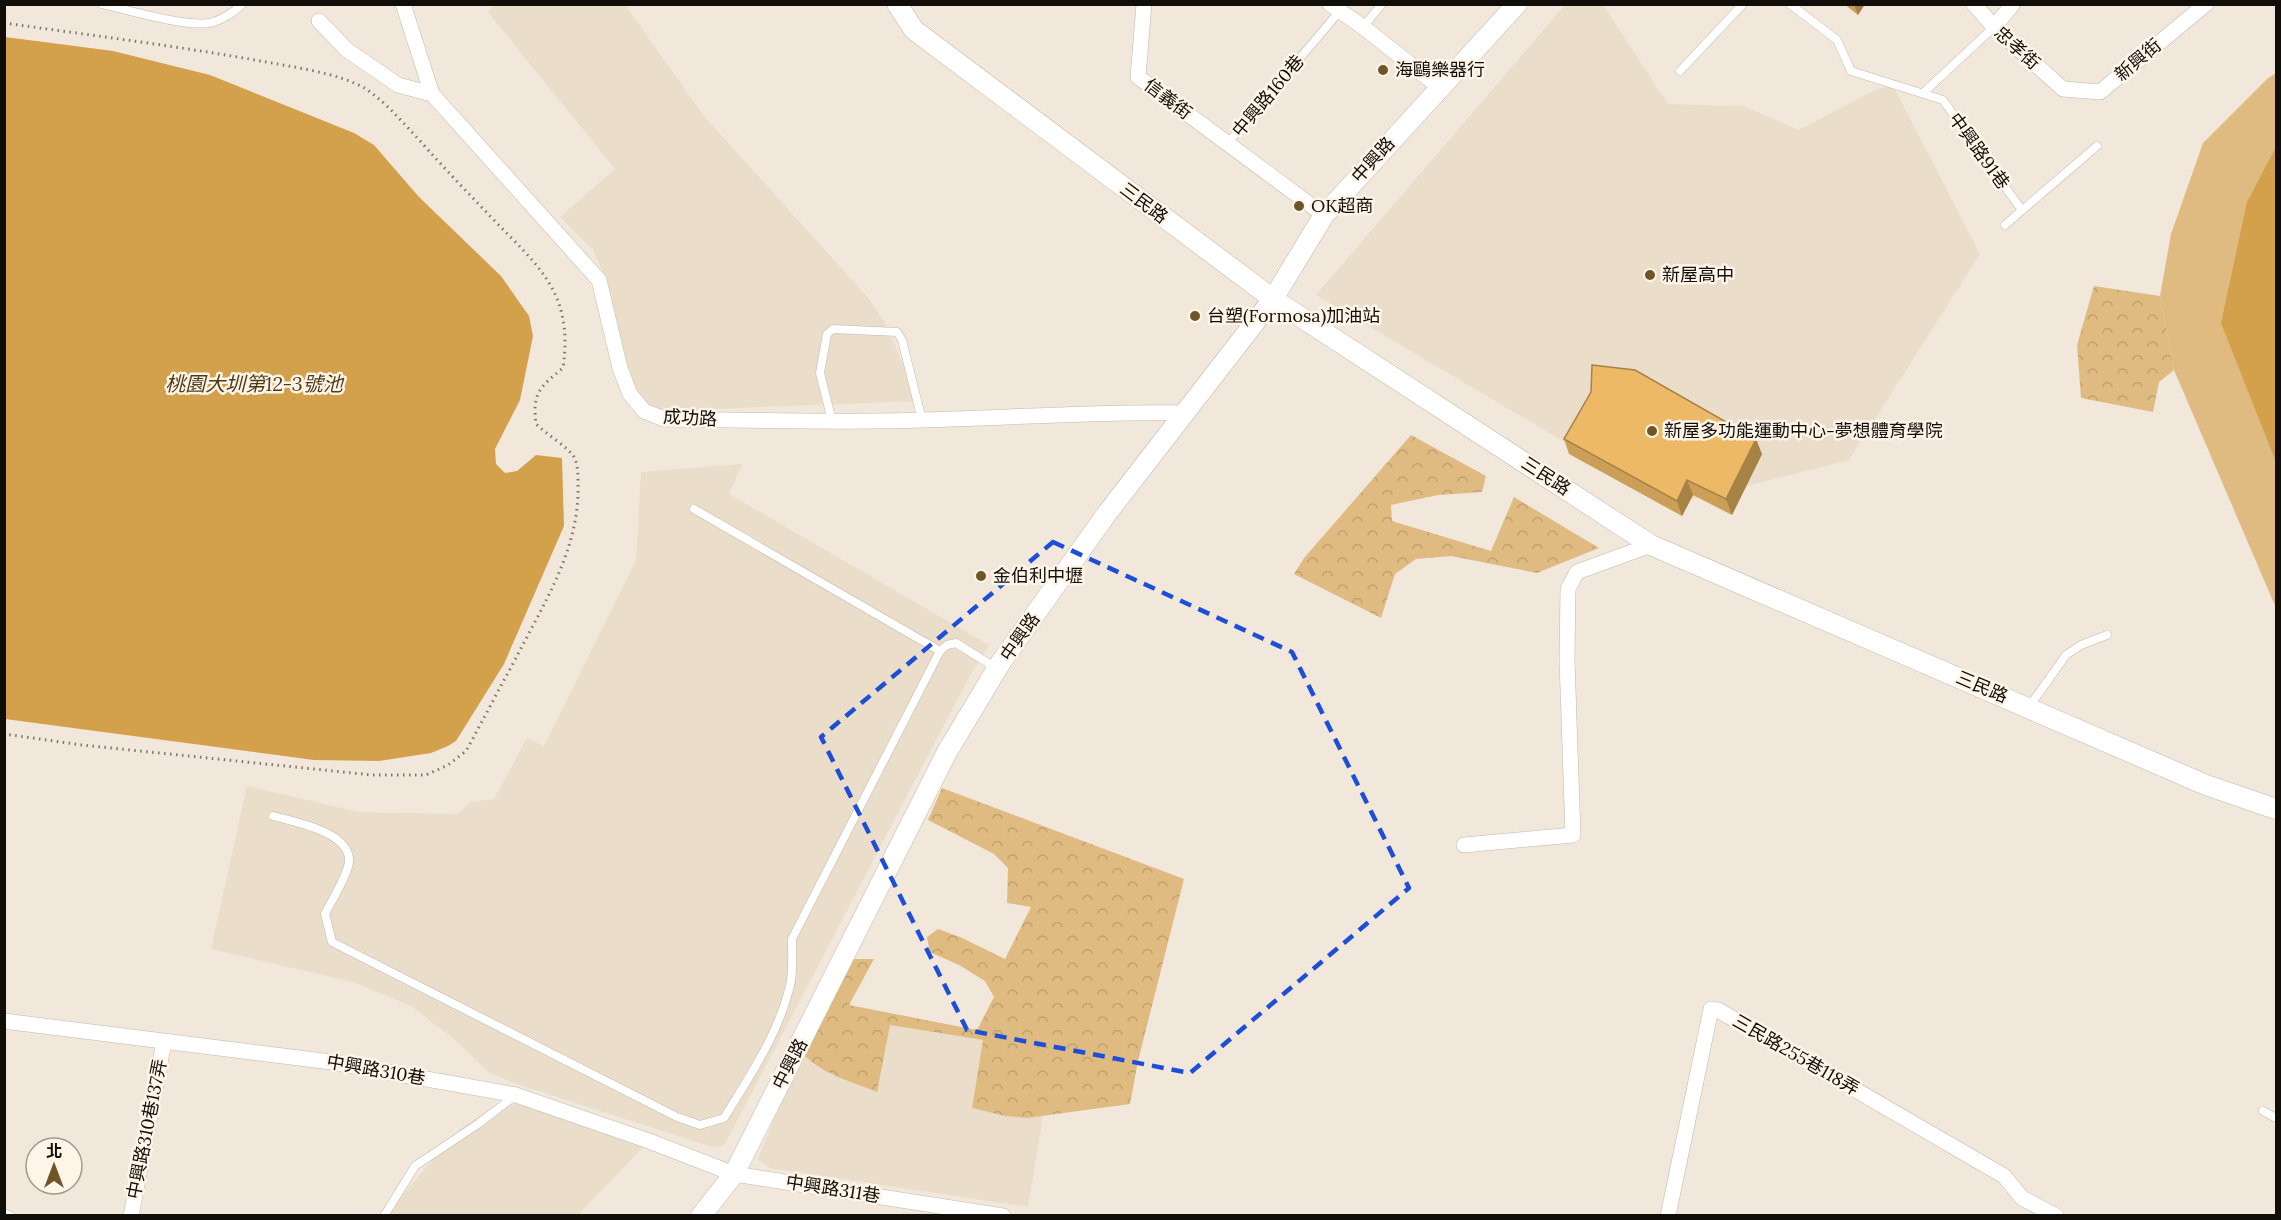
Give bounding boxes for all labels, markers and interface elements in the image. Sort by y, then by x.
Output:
street label: 忠孝街 [1990,21,2045,74]
street label: 新興街 [2110,33,2166,86]
street label: 中興路160巷 [1227,50,1309,141]
place label: 海鷗樂器行 [1395,58,1485,81]
marker: 海鷗樂器行 [1376,63,1390,77]
street label: 信義街 [1140,73,1197,124]
street label: 中興路91巷 [1944,108,2015,193]
street label: 中興路 [1346,132,1399,187]
street label: 三民路 [1116,177,1173,228]
place label: OK超商 [1311,194,1373,217]
marker: OK超商 [1292,199,1306,213]
place label: 新屋高中 [1662,263,1734,286]
marker: 新屋高中 [1643,268,1657,282]
place label: 台塑(Formosa)加油站 [1207,304,1380,327]
marker: 台塑(Formosa)加油站 [1188,309,1202,323]
water label: 桃園大圳第12-3號池 [165,371,345,396]
street label: 成功路 [662,405,718,430]
place label: 新屋多功能運動中心-夢想體育學院 [1664,419,1943,442]
marker: 新屋多功能運動中心-夢想體育學院 [1645,424,1659,438]
street label: 三民路 [1517,451,1575,500]
place label: 金伯利中壢 [993,564,1083,587]
marker: 金伯利中壢 [974,569,988,583]
street label: 中興路 [995,608,1044,665]
street label: 三民路 [1953,665,2012,708]
street label: 三民路255巷118弄 [1729,1009,1864,1100]
street label: 中興路 [767,1034,812,1093]
street label: 中興路310巷 [325,1050,427,1089]
street label: 中興路310巷137弄 [122,1057,171,1201]
north arrow [24,1136,84,1196]
text: 北 [46,1141,62,1161]
street label: 中興路311巷 [784,1170,882,1207]

